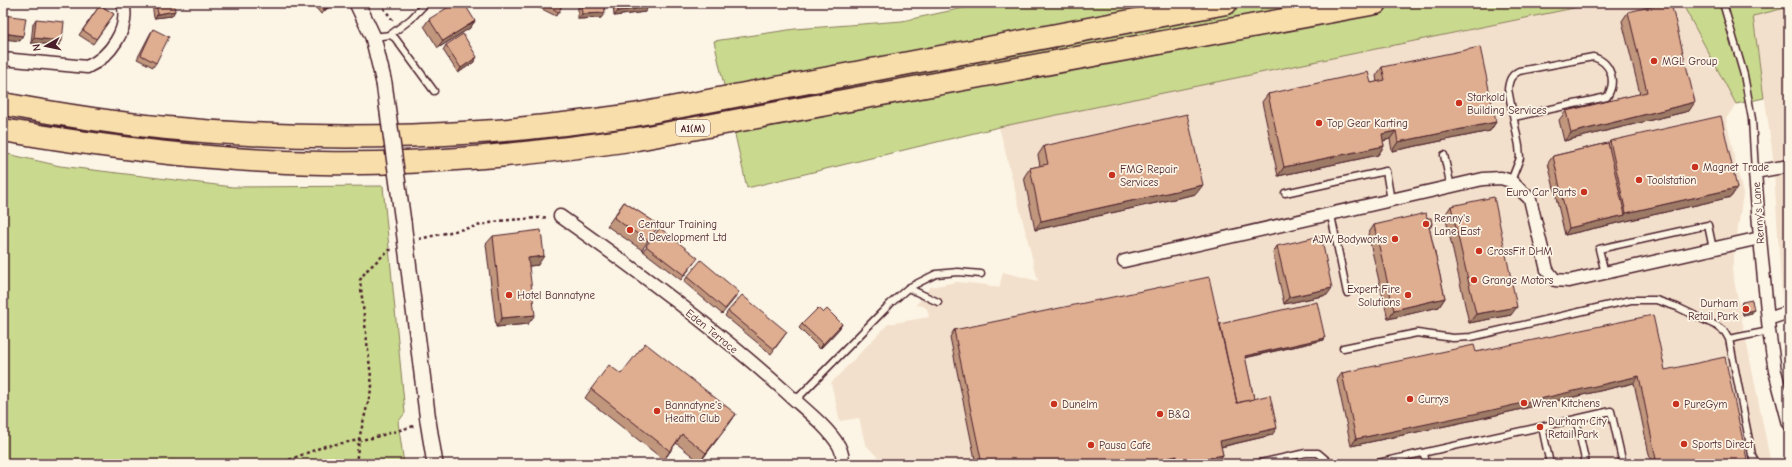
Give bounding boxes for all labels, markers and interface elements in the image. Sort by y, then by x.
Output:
north arrow [26,26,66,66]
text: N [30,43,44,52]
place label: MGL Group [1662,55,1718,68]
marker: MGL Group [1649,56,1659,66]
place label: Starkold Building Services [1467,91,1547,117]
marker: Starkold Building Services [1454,98,1464,108]
place label: Top Gear Karting [1327,117,1408,130]
marker: Top Gear Karting [1314,118,1324,128]
road number: A1(M) [676,120,710,136]
place label: Magnet Trade [1703,161,1770,174]
marker: Magnet Trade [1690,162,1700,172]
place label: FMG Repair Services [1120,163,1178,189]
marker: FMG Repair Services [1107,170,1117,180]
place label: Toolstation [1647,174,1696,187]
marker: Toolstation [1634,175,1644,185]
street label: Renny's Lane [1750,181,1767,244]
place label: Euro Car Parts [1506,186,1576,199]
marker: Euro Car Parts [1579,187,1589,197]
place label: Renny's Lane East [1434,212,1481,238]
place label: Centaur Training & Development Ltd [638,218,727,244]
marker: Renny's Lane East [1421,219,1431,229]
marker: Centaur Training & Development Ltd [625,225,635,235]
place label: AJW Bodyworks [1313,233,1387,246]
marker: AJW Bodyworks [1390,234,1400,244]
place label: CrossFit DHM [1487,245,1553,258]
marker: CrossFit DHM [1474,246,1484,256]
place label: Grange Motors [1482,274,1554,287]
marker: Grange Motors [1469,275,1479,285]
place label: Expert Fire Solutions [1347,283,1400,309]
place label: Hotel Bannatyne [517,289,596,302]
marker: Hotel Bannatyne [504,290,514,300]
marker: Expert Fire Solutions [1403,290,1413,300]
place label: Durham Retail Park [1688,297,1739,323]
marker: Durham Retail Park [1741,304,1751,314]
street label: Eden Terrace [683,306,741,357]
place label: Currys [1418,393,1449,406]
marker: Currys [1405,394,1415,404]
place label: Wren Kitchens [1532,397,1600,410]
place label: Dunelm [1062,398,1098,411]
marker: Wren Kitchens [1519,398,1529,408]
place label: PureGym [1684,398,1727,411]
place label: Bannatyne's Health Club [665,399,722,425]
marker: Dunelm [1049,399,1059,409]
marker: PureGym [1671,399,1681,409]
marker: Bannatyne's Health Club [652,406,662,416]
place label: B&Q [1168,408,1190,421]
marker: B&Q [1155,409,1165,419]
place label: Durham City Retail Park [1548,415,1607,441]
marker: Durham City Retail Park [1535,422,1545,432]
place label: Sports Direct [1692,438,1754,451]
place label: Pausa Cafe [1099,439,1151,452]
marker: Sports Direct [1679,439,1689,449]
marker: Pausa Cafe [1086,440,1096,450]

